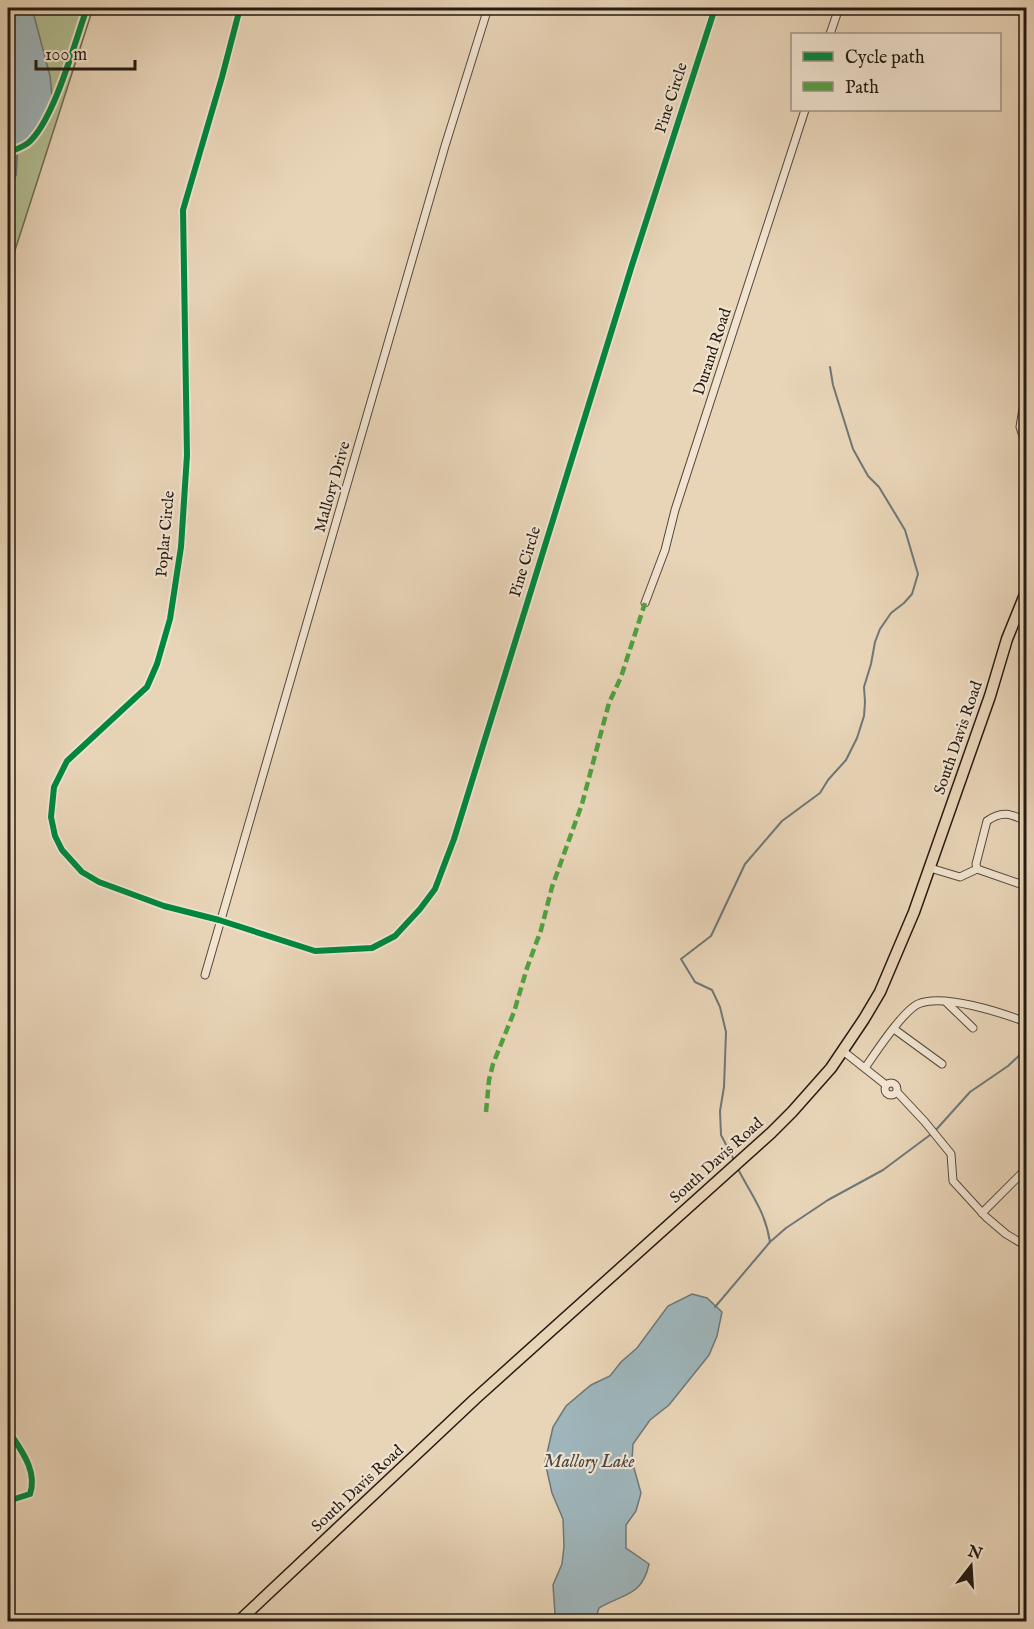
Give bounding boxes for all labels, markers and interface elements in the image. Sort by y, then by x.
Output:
scale bar [36,33,135,71]
legend [791,33,1001,111]
text: 100 m [45,44,87,67]
text: Cycle path [845,47,925,70]
street label: Pine Circle [651,60,693,136]
text: Path [845,77,879,100]
street label: Durand Road [689,305,737,398]
street label: Mallory Drive [310,439,356,535]
street label: Poplar Circle [152,490,180,578]
street label: Pine Circle [506,524,546,600]
street label: South Davis Road [930,678,988,797]
street label: South Davis Road [666,1114,768,1208]
street label: South Davis Road [308,1441,409,1537]
water label: Mallory Lake [544,1451,634,1474]
north arrow [941,1536,1001,1596]
text: N [964,1542,984,1565]

